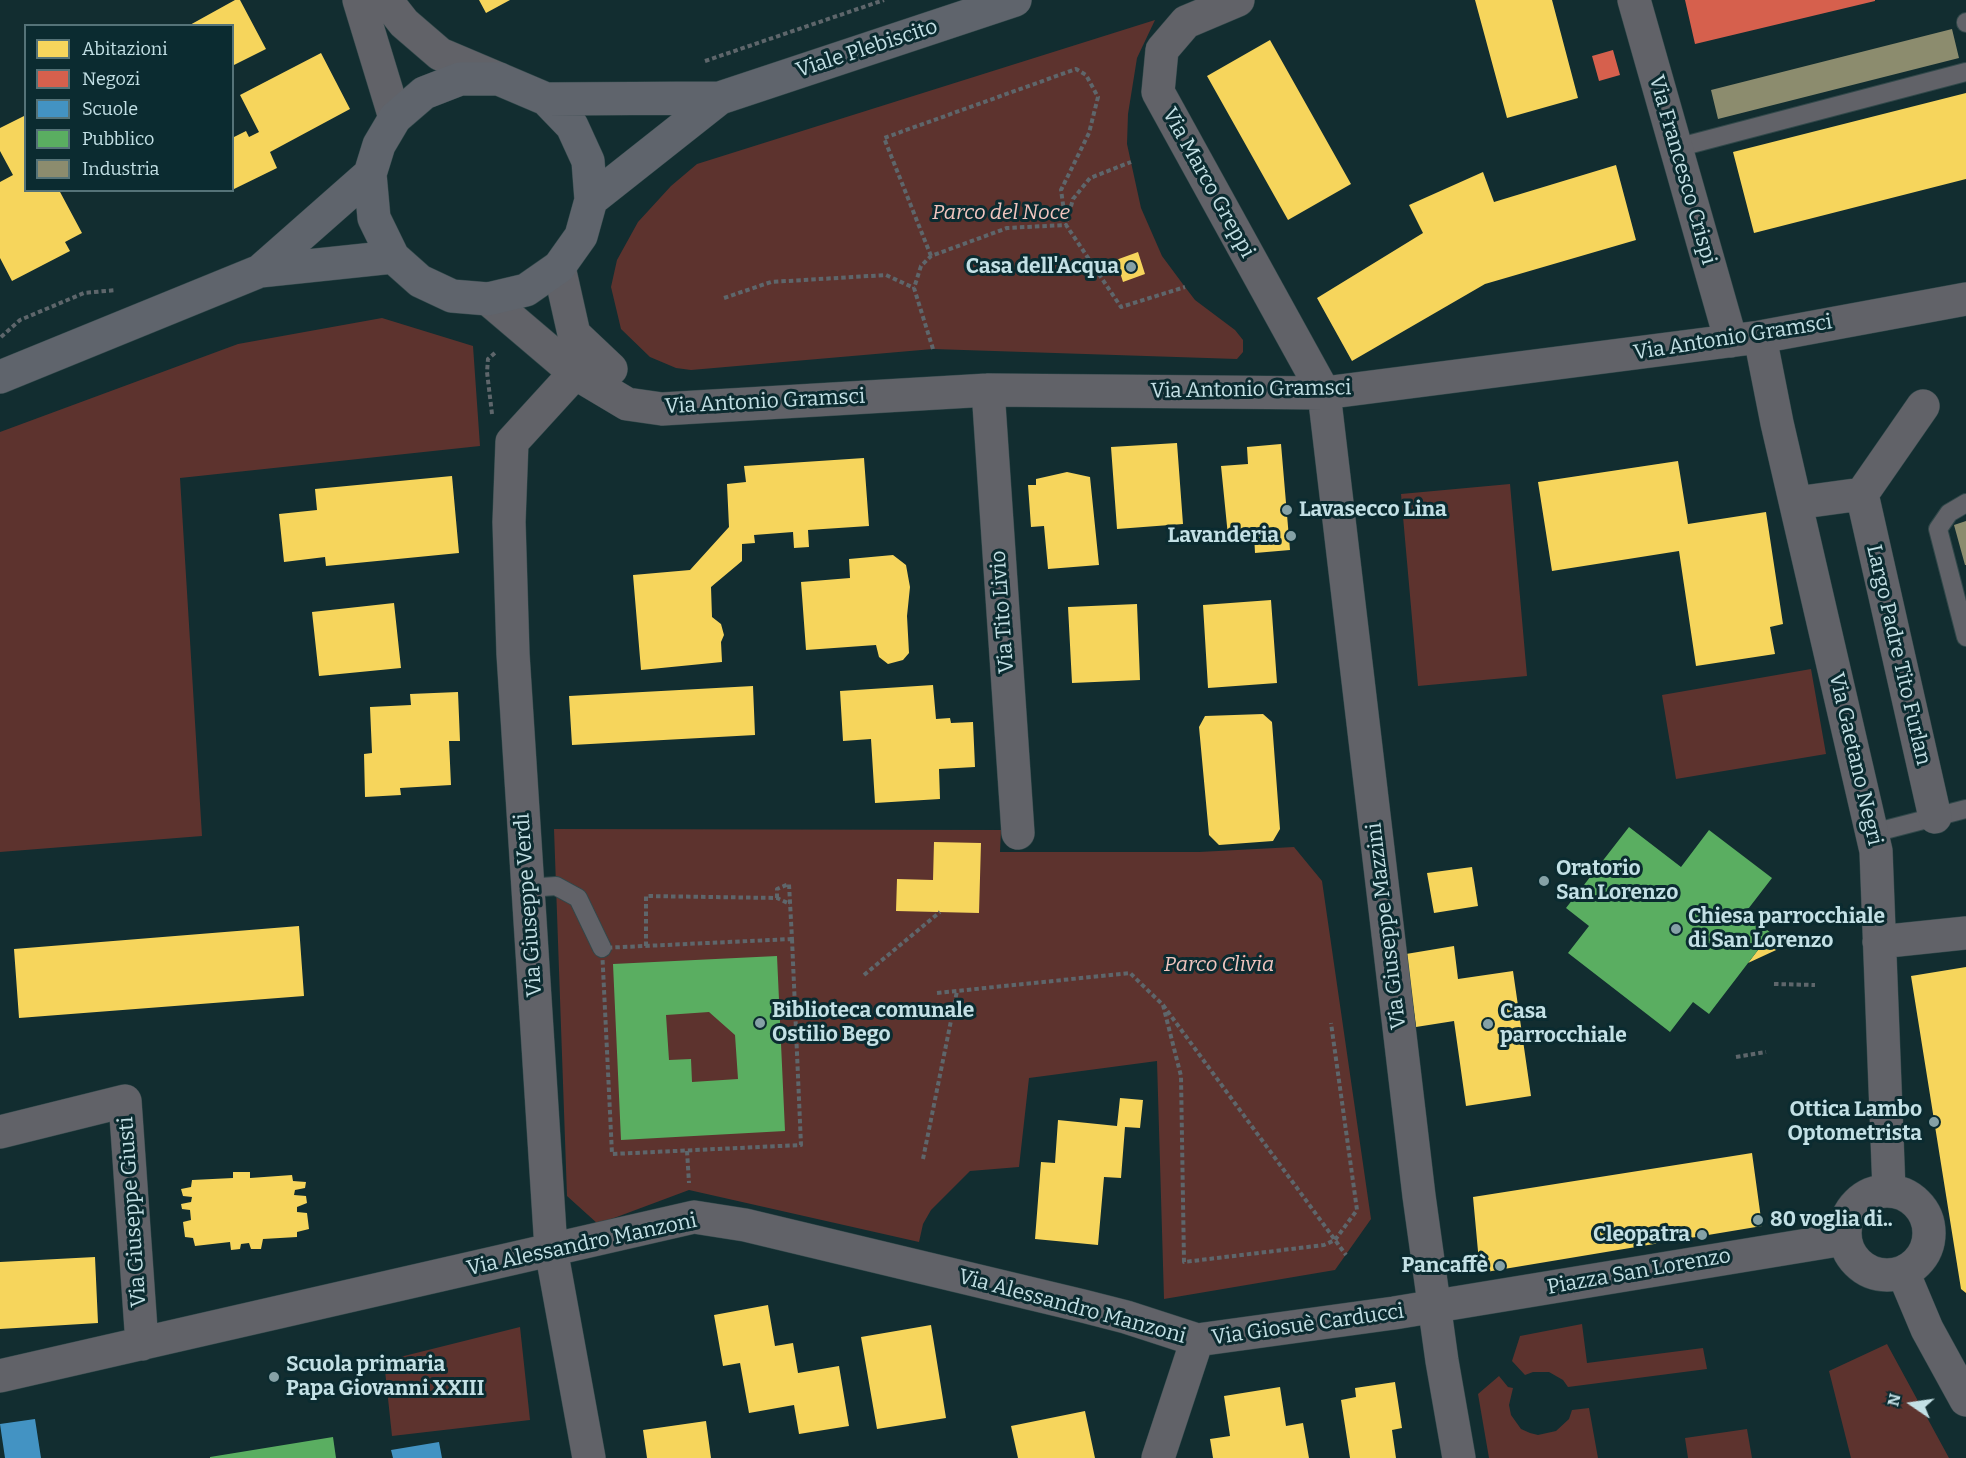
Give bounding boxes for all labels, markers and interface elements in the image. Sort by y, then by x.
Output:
street label: Viale Plebiscito [793,14,941,84]
legend [24,24,234,192]
text: Abitazioni [82,38,168,60]
text: Negozi [82,68,140,90]
street label: Via Francesco Crispi [1643,72,1721,268]
text: Scuole [82,98,138,120]
street label: Via Marco Greppi [1156,104,1260,262]
text: Pubblico [82,128,154,150]
text: Industria [82,158,159,180]
park label: Parco del Noce [932,200,1070,226]
place label: Casa dell'Acqua [966,254,1119,280]
marker: Casa dell'Acqua [1124,260,1138,274]
street label: Via Antonio Gramsci [1632,310,1834,366]
street label: Via Antonio Gramsci [1150,376,1352,404]
street label: Via Antonio Gramsci [664,384,866,420]
place label: Lavasecco Lina [1299,497,1447,523]
marker: Lavasecco Lina [1280,503,1294,517]
place label: Lavanderia [1168,523,1279,549]
marker: Lavanderia [1284,529,1298,543]
street label: Largo Padre Tito Furlan [1860,542,1936,768]
street label: Via Tito Livio [986,550,1020,674]
street label: Via Gaetano Negri [1823,670,1887,848]
street label: Via Giuseppe Verdi [510,812,548,998]
street label: Via Giuseppe Mazzini [1362,821,1412,1031]
place label: Oratorio San Lorenzo [1556,856,1678,906]
marker: Oratorio San Lorenzo [1537,874,1551,888]
place label: Chiesa parrocchiale di San Lorenzo [1688,904,1885,954]
marker: Chiesa parrocchiale di San Lorenzo [1669,922,1683,936]
park label: Parco Clivia [1164,952,1274,978]
place label: Biblioteca comunale Ostilio Bego [772,998,974,1048]
place label: Casa parrocchiale [1500,999,1627,1049]
marker: Biblioteca comunale Ostilio Bego [753,1016,767,1030]
marker: Casa parrocchiale [1481,1017,1495,1031]
place label: Ottica Lambo Optometrista [1788,1097,1922,1147]
marker: Ottica Lambo Optometrista [1927,1115,1941,1129]
street label: Via Giuseppe Giusti [114,1116,152,1308]
place label: 80 voglia di.. [1770,1207,1893,1233]
street label: Via Alessandro Manzoni [465,1208,699,1282]
marker: 80 voglia di.. [1751,1213,1765,1227]
place label: Cleopatra [1593,1222,1690,1248]
marker: Cleopatra [1695,1228,1709,1242]
street label: Piazza San Lorenzo [1545,1243,1733,1301]
place label: Pancaffè [1402,1253,1488,1279]
marker: Pancaffè [1493,1259,1507,1273]
street label: Via Alessandro Manzoni [955,1264,1189,1350]
street label: Via Giosuè Carducci [1210,1299,1406,1351]
place label: Scuola primaria Papa Giovanni XXIII [286,1352,484,1402]
marker: Scuola primaria Papa Giovanni XXIII [267,1370,281,1384]
north arrow [1882,1374,1942,1434]
text: N [1883,1392,1905,1408]

